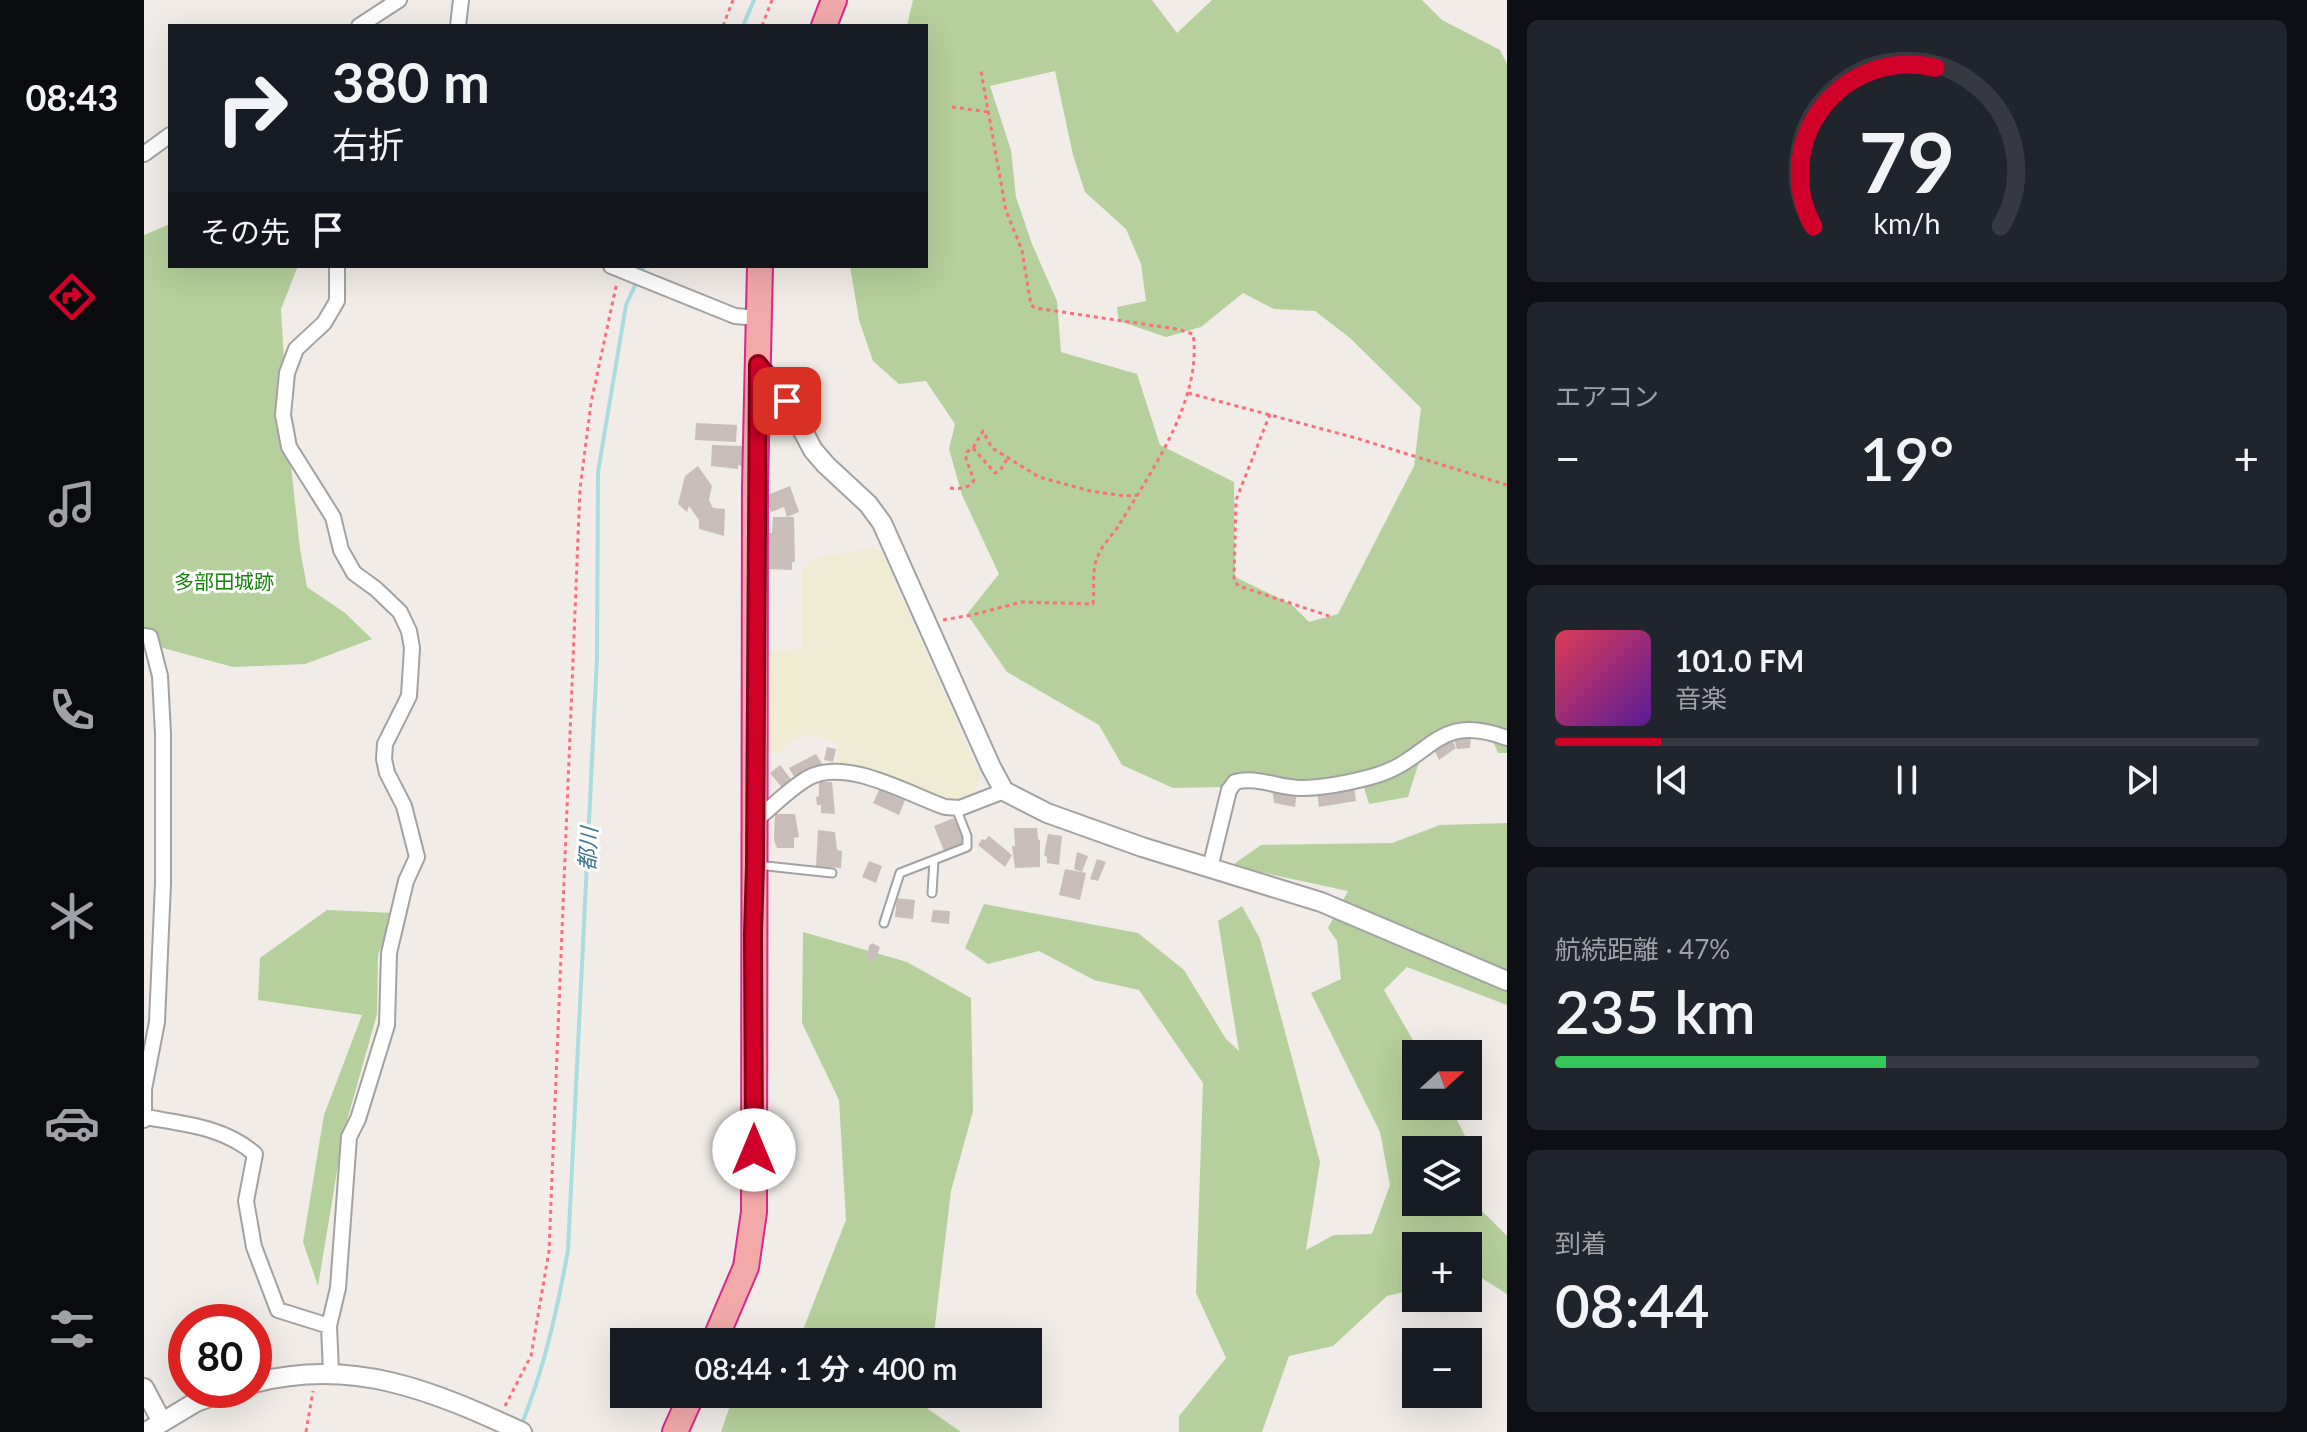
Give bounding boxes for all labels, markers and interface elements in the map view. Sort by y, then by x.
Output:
text: 380 m [332,48,490,115]
icon: right [200,56,304,160]
text: 08:43 [26,75,118,119]
text: 79 [1859,111,1955,211]
text: 右折 [332,122,404,166]
text: km/h [1874,206,1940,240]
icon: arrive [306,208,350,252]
text: その先 [200,213,290,249]
icon: directions [44,269,100,325]
pin [753,367,821,435]
icon: arrive [765,379,809,423]
text: エアコン [1555,380,1659,412]
text: 19° [1860,422,1954,494]
text: − [1555,432,1581,484]
text: + [2233,432,2259,484]
icon: music [44,476,100,532]
park label: 多部田城跡 [174,569,274,593]
text: 101.0 FM [1675,642,1804,678]
icon: phone [44,682,100,738]
text: 音楽 [1675,682,1727,714]
icon: previous [1650,758,1694,802]
icon: pause [1885,758,1929,802]
icon: next [2120,758,2164,802]
water label: 都川 [573,824,602,872]
icon: climate [44,888,100,944]
text: 航続距離 · 47% [1555,933,1730,965]
text: 235 km [1555,975,1756,1047]
north arrow [1402,1040,1482,1120]
map controls [1402,1040,1482,1408]
icon: car [44,1095,100,1151]
position arrow [712,1108,796,1192]
button: layers [1402,1136,1482,1216]
text: 到着 [1555,1227,1607,1259]
button: + [1402,1232,1482,1312]
text: 08:44 [1555,1269,1709,1341]
icon: filters [44,1301,100,1357]
speed limit sign: 80 [168,1304,272,1408]
button: − [1402,1328,1482,1408]
text: 08:44 · 1 分 · 400 m [695,1350,957,1386]

